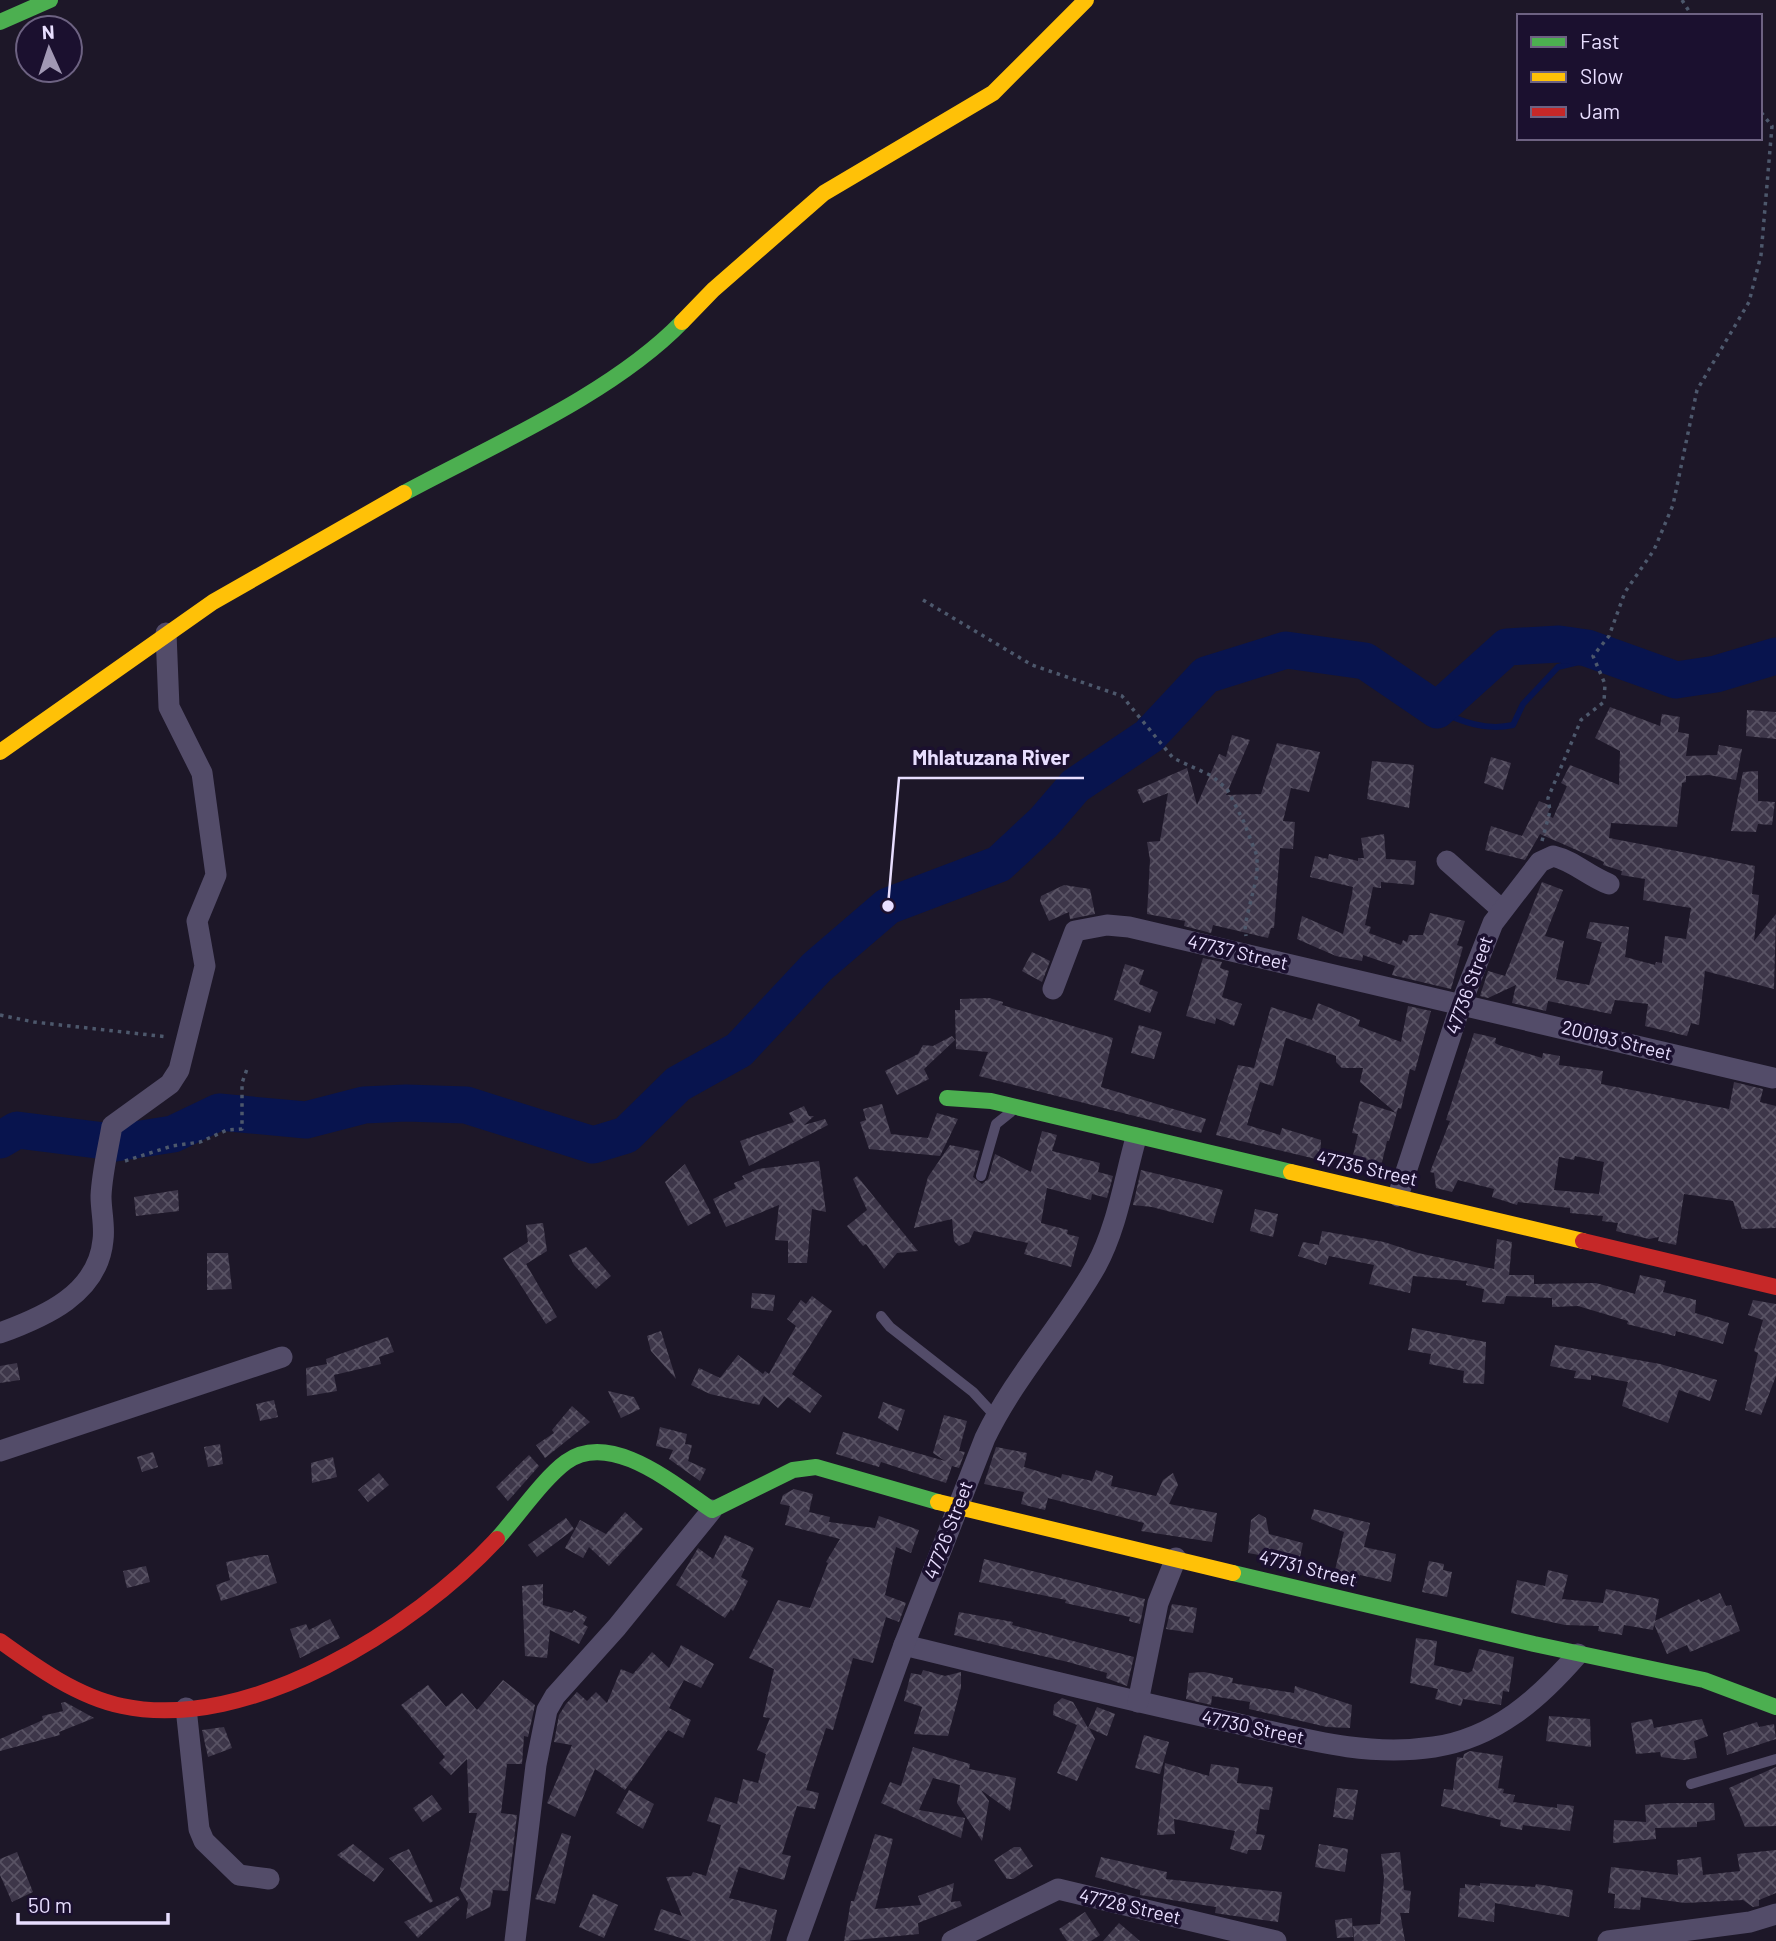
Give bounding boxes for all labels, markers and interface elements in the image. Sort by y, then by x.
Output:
north arrow [14,14,84,84]
legend [1517,14,1762,140]
text: N [41,20,55,43]
text: Fast [1580,28,1620,53]
text: Slow [1580,63,1623,88]
text: Jam [1580,98,1620,123]
callout: Mhlatuzana River [899,736,1084,778]
text: Mhlatuzana River [912,744,1070,769]
street label: 47737 Street [1186,929,1291,974]
street label: 47736 Street [1440,932,1497,1037]
street label: 200193 Street [1559,1015,1675,1064]
street label: 47735 Street [1314,1145,1420,1190]
street label: 47726 Street [918,1477,977,1582]
street label: 47731 Street [1257,1544,1359,1591]
street label: 47730 Street [1200,1704,1306,1749]
scale bar [18,1882,168,1926]
street label: 47728 Street [1077,1883,1183,1928]
text: 50 m [28,1892,72,1917]

